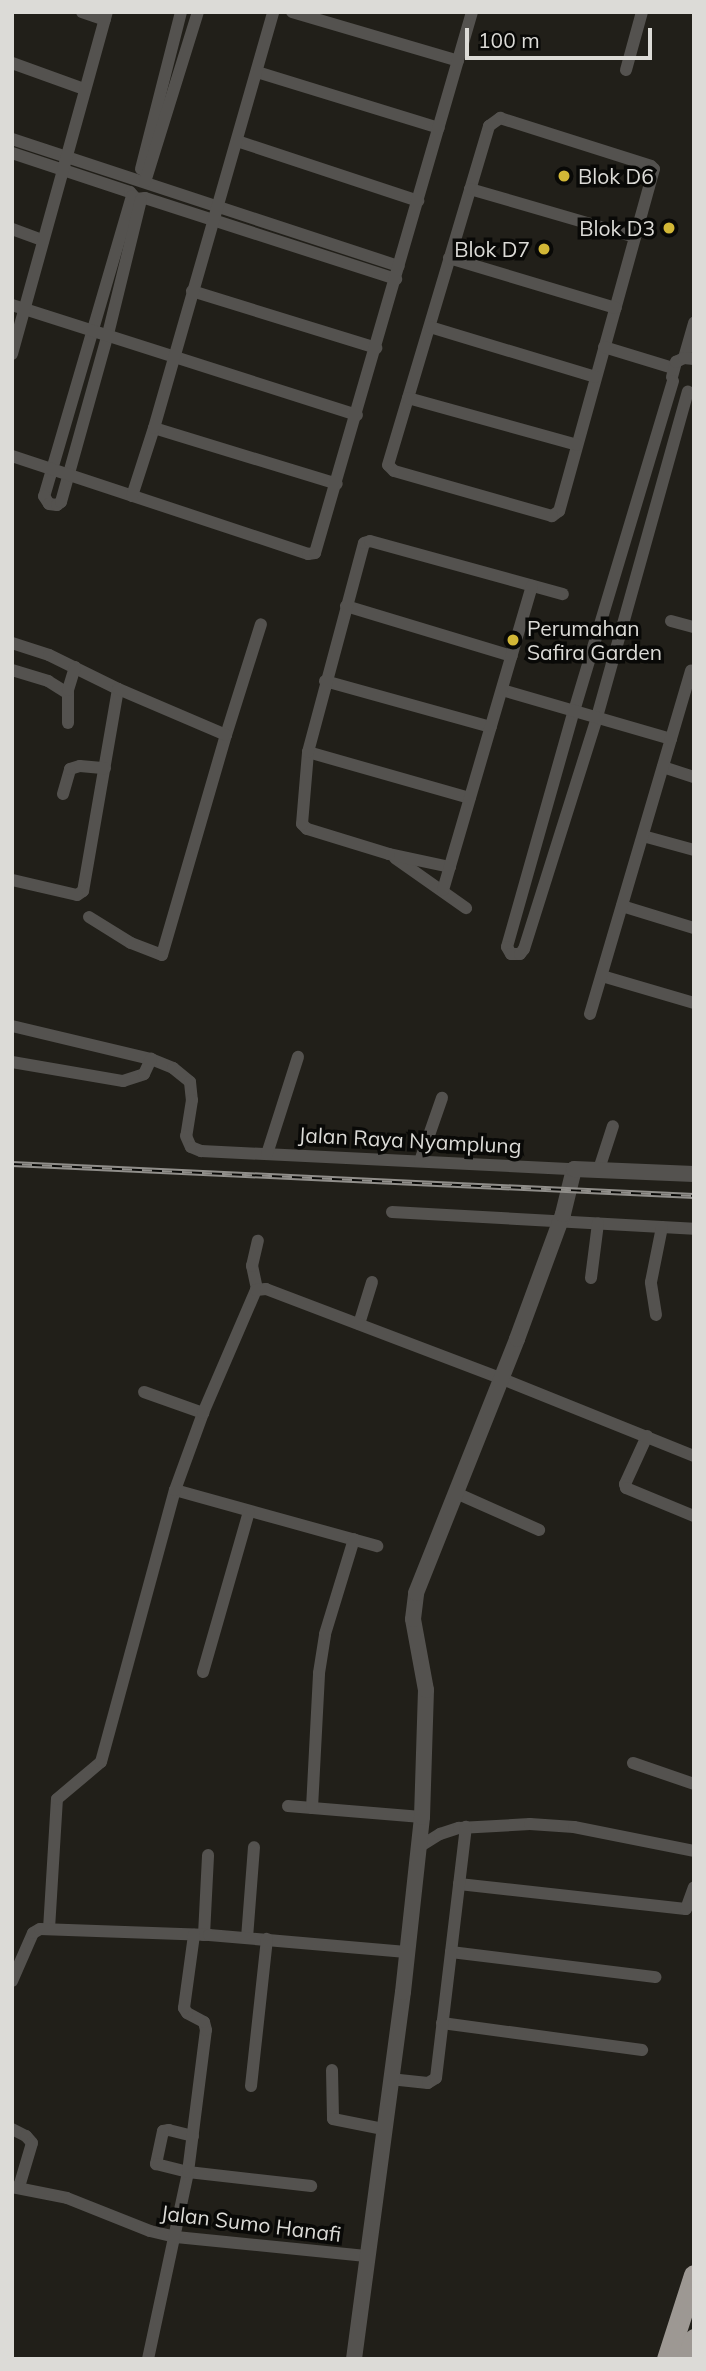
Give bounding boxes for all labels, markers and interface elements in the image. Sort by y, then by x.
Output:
scale bar [468,14,655,58]
text: 100 m [478,27,540,53]
place label: Blok D6 [578,163,654,189]
marker: Blok D6 [556,168,572,184]
place label: Blok D3 [579,215,655,241]
marker: Blok D3 [661,220,677,236]
place label: Blok D7 [454,236,530,262]
marker: Blok D7 [536,241,552,257]
place label: Perumahan Safira Garden [527,615,662,665]
marker: Perumahan Safira Garden [505,632,521,648]
street label: Jalan Raya Nyamplung [298,1122,522,1158]
street label: Jalan Sumo Hanafi [159,2199,343,2247]

